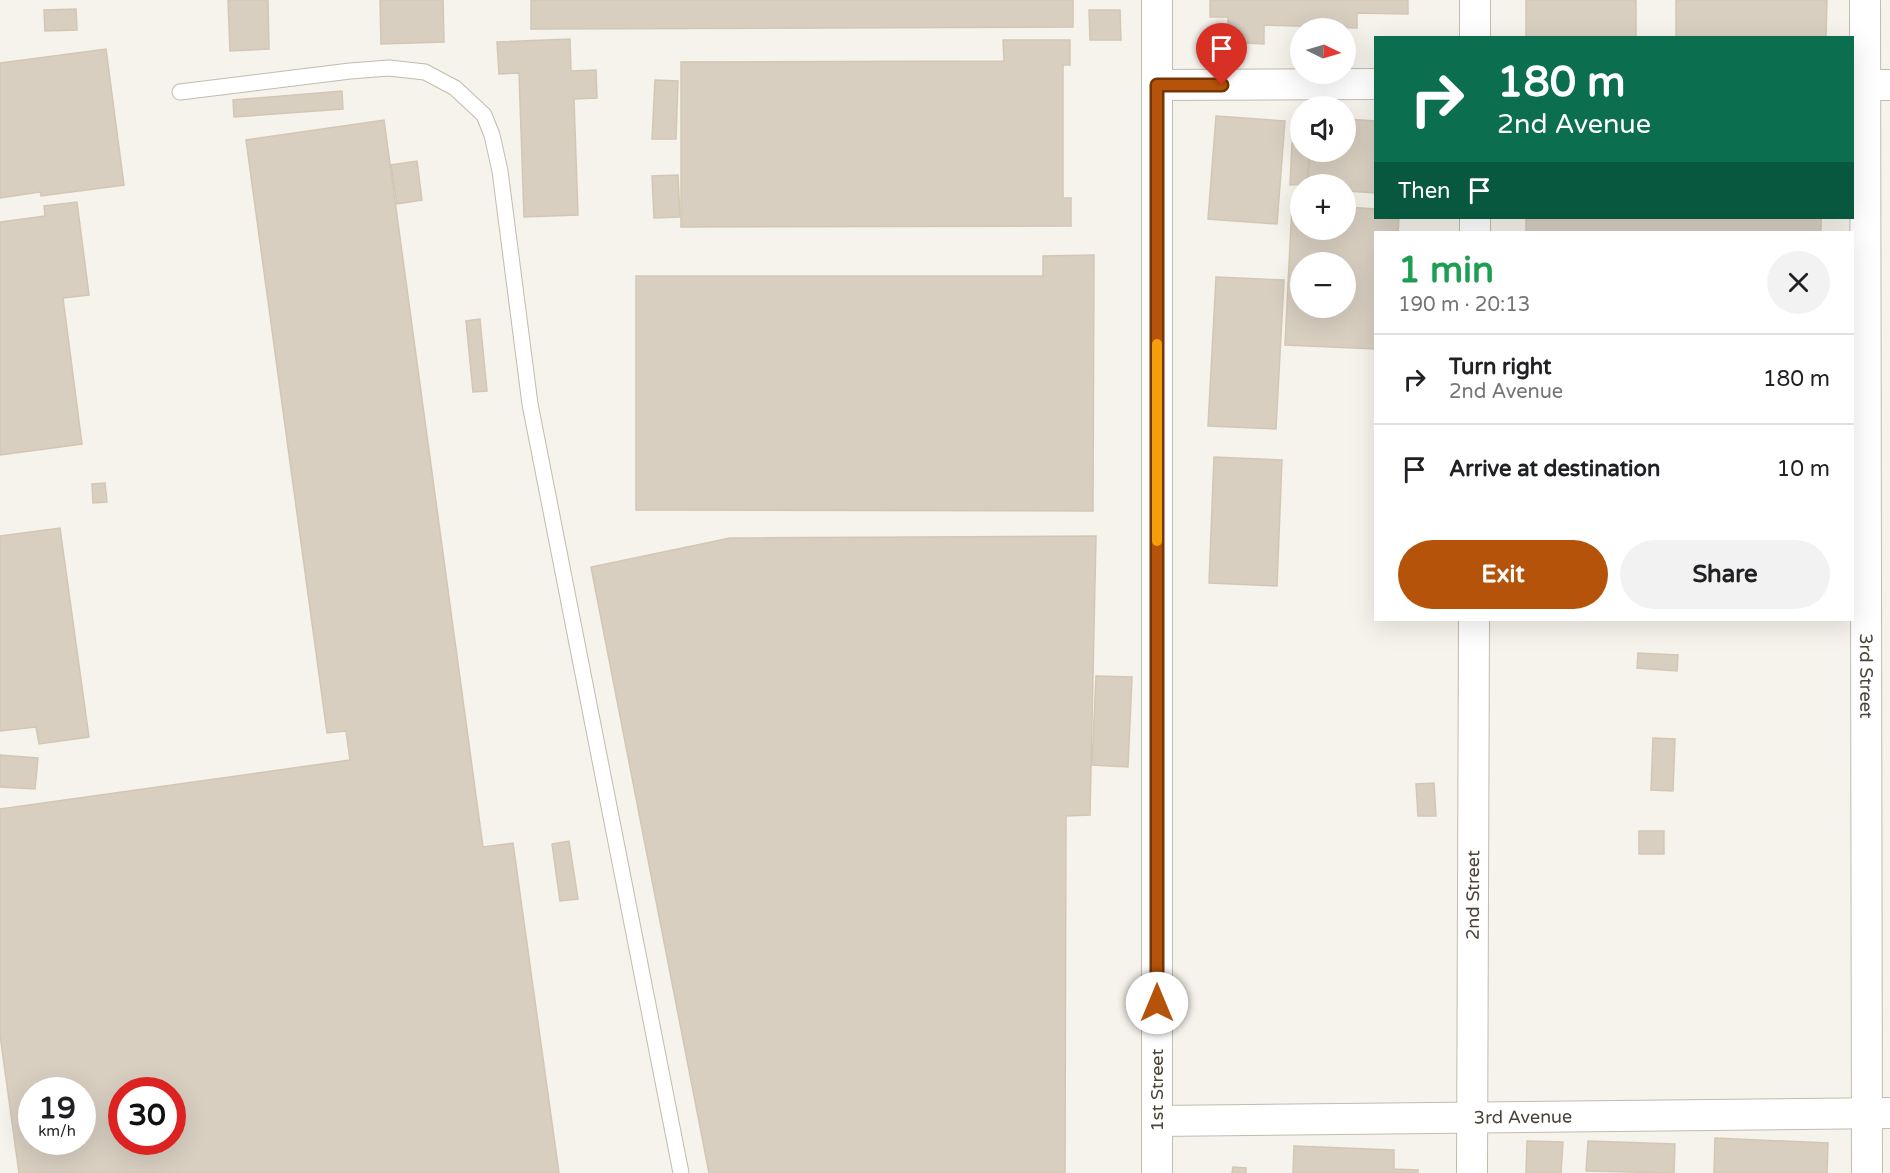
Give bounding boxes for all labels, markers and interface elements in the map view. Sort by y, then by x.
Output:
north arrow [1290,18,1356,84]
map controls [1290,18,1356,318]
pin [1196,23,1247,85]
icon: arrive [1205,32,1238,65]
text: 180 m [1497,57,1626,108]
icon: right [1398,60,1476,138]
button: sound [1290,96,1356,162]
text: 2nd Avenue [1497,108,1651,141]
button: + [1290,174,1356,240]
icon: arrive [1463,174,1496,207]
text: Then [1398,178,1451,204]
text: 1 min [1398,249,1494,292]
button: close [1767,251,1830,314]
button: − [1290,252,1356,318]
text: 190 m · 20:13 [1398,293,1530,317]
text: Turn right [1449,354,1551,380]
icon: right [1398,363,1431,396]
text: 180 m [1763,366,1830,392]
text: 2nd Avenue [1449,380,1563,404]
icon: arrive [1398,453,1431,486]
text: Arrive at destination [1449,456,1660,482]
text: 10 m [1776,456,1830,482]
button: Exit [1398,540,1608,609]
button: Share [1620,540,1830,609]
street label: 3rd Street [1855,633,1877,719]
street label: 2nd Street [1462,850,1484,940]
position arrow [1125,971,1189,1035]
street label: 1st Street [1146,1048,1168,1131]
speed limit sign: 30 [108,1077,186,1155]
text: 19 [38,1090,76,1127]
street label: 3rd Avenue [1474,1105,1572,1129]
text: km/h [38,1122,76,1140]

